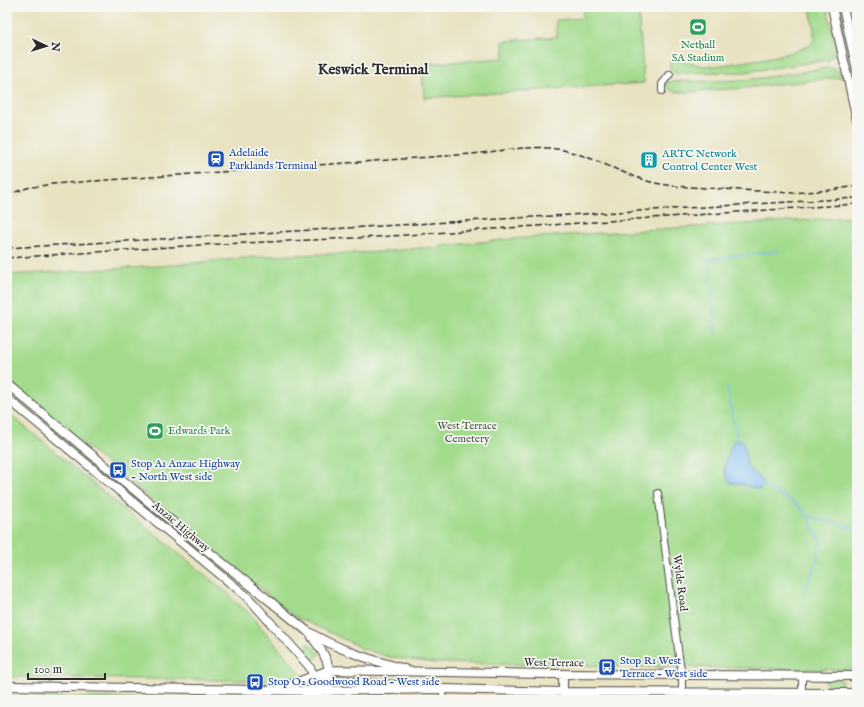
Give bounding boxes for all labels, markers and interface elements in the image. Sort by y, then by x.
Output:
sports icon: Netball SA Stadium [688,17,708,37]
north arrow [26,26,66,66]
place label: Netball SA Stadium [672,38,725,65]
text: N [48,40,62,52]
district label: Keswick Terminal [318,60,429,79]
place label: Adelaide Parklands Terminal [228,146,317,173]
place label: ARTC Network Control Center West [661,147,758,174]
station icon: Adelaide Parklands Terminal [206,149,226,169]
building icon: ARTC Network Control Center West [639,150,659,170]
park label: West Terrace Cemetery [437,419,497,446]
sports icon: Edwards Park [145,421,165,441]
place label: Edwards Park [168,424,231,438]
place label: Stop A1 Anzac Highway - North West side [131,457,241,484]
bus stop icon: Stop A1 Anzac Highway - North West side [108,460,128,480]
street label: Anzac Highway [148,498,213,556]
street label: Wylde Road [670,554,690,612]
place label: Stop R1 West Terrace - West side [620,654,707,681]
scale bar [28,655,105,681]
street label: West Terrace [524,655,584,671]
bus stop icon: Stop R1 West Terrace - West side [597,657,617,677]
text: 100 m [34,662,62,677]
bus stop icon: Stop O2 Goodwood Road - West side [245,672,265,692]
place label: Stop O2 Goodwood Road - West side [268,675,439,689]

